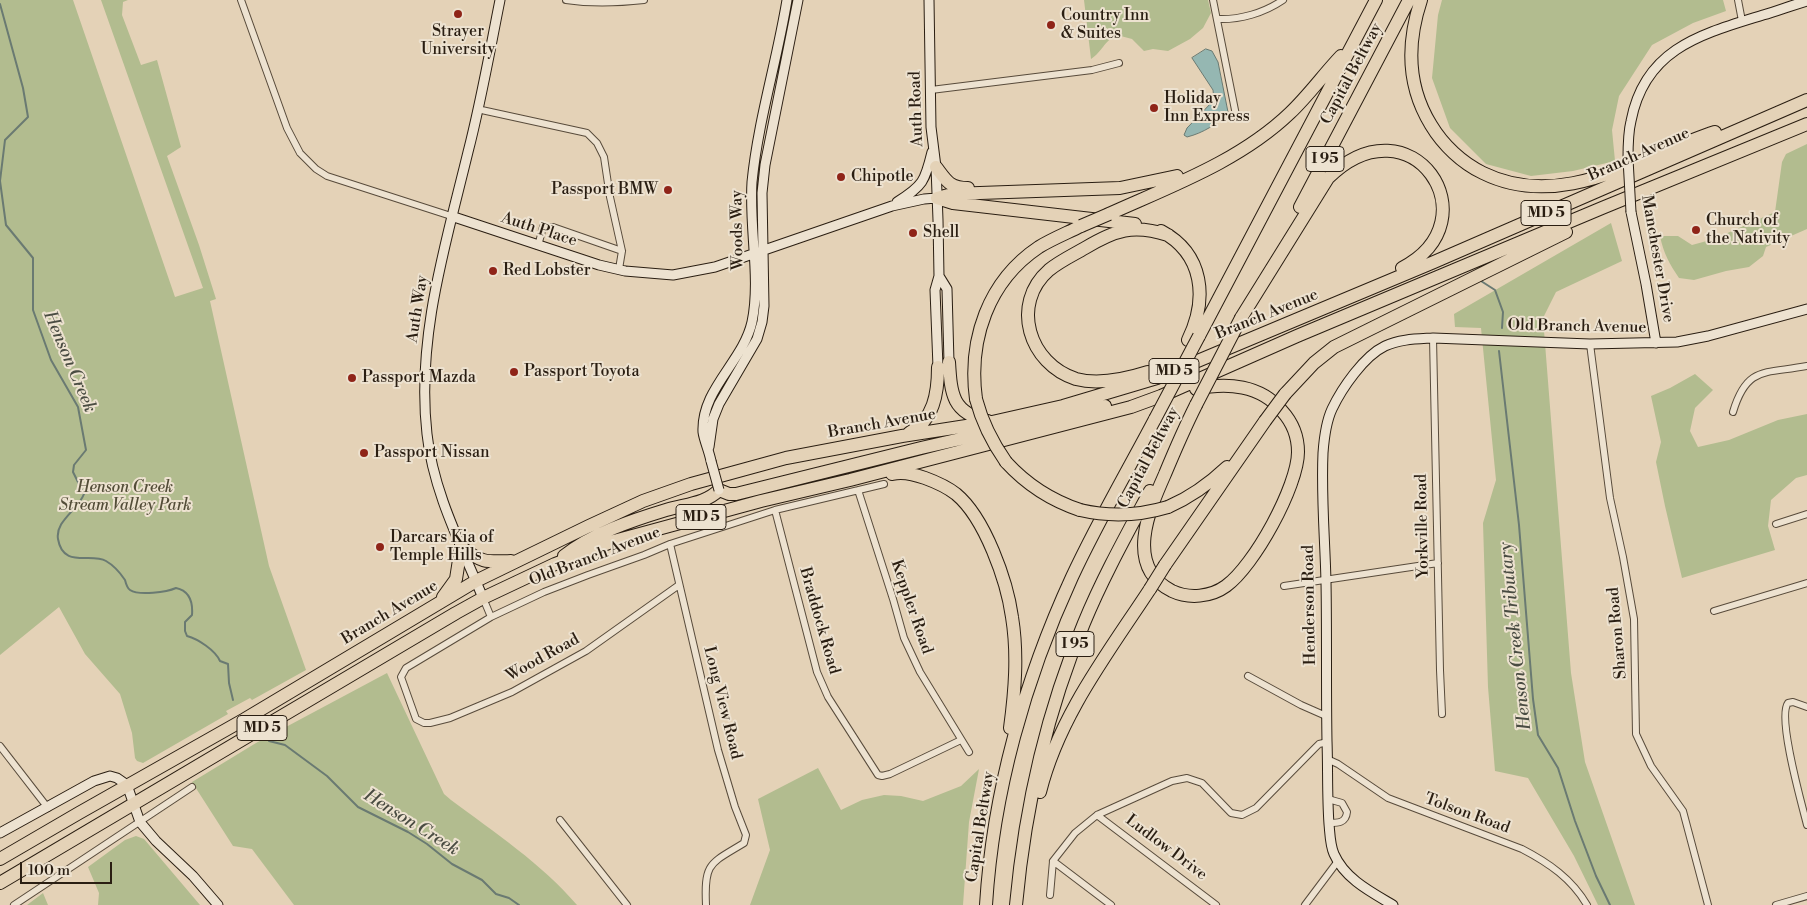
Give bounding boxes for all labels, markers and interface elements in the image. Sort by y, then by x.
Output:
place label: Country Inn & Suites [1061,6,1149,44]
marker: Strayer University [452,8,464,20]
marker: Country Inn & Suites [1045,19,1057,31]
street label: Capital Beltway [1317,20,1387,128]
place label: Strayer University [421,22,495,60]
street label: Auth Road [906,71,928,147]
place label: Holiday Inn Express [1164,89,1250,127]
marker: Holiday Inn Express [1148,102,1160,114]
street label: Branch Avenue [1585,124,1693,186]
road number: I 95 [1306,146,1344,172]
place label: Chipotle [851,167,914,187]
marker: Chipotle [835,171,847,183]
place label: Passport BMW [551,180,658,200]
marker: Passport BMW [662,184,674,196]
street label: Woods Way [728,190,748,270]
street label: Manchester Drive [1636,194,1678,324]
road number: MD 5 [1521,200,1571,226]
street label: Auth Place [499,209,579,251]
place label: Church of the Nativity [1706,211,1790,249]
place label: Shell [923,223,959,243]
marker: Church of the Nativity [1690,224,1702,236]
marker: Shell [907,227,919,239]
place label: Red Lobster [503,261,591,281]
marker: Red Lobster [487,265,499,277]
street label: Auth Way [403,274,433,344]
street label: Branch Avenue [1213,286,1321,344]
water label: Henson Creek [38,308,100,416]
street label: Old Branch Avenue [1507,316,1647,338]
road number: MD 5 [1149,358,1199,384]
place label: Passport Toyota [524,362,640,382]
marker: Passport Toyota [508,366,520,378]
place label: Passport Mazda [362,368,476,388]
marker: Passport Mazda [346,372,358,384]
street label: Capital Beltway [1114,404,1184,512]
street label: Branch Avenue [827,405,937,443]
place label: Passport Nissan [374,443,490,463]
marker: Passport Nissan [358,447,370,459]
street label: Yorkville Road [1412,474,1434,578]
park label: Henson Creek Stream Valley Park [59,478,191,516]
road number: MD 5 [676,504,726,530]
street label: Old Branch Avenue [527,523,663,591]
place label: Darcars Kia of Temple Hills [390,528,494,566]
marker: Darcars Kia of Temple Hills [374,541,386,553]
water label: Henson Creek Tributary [1495,541,1537,731]
street label: Henderson Road [1299,545,1321,665]
street label: Keppler Road [886,557,936,657]
street label: Braddock Road [795,565,843,677]
street label: Branch Avenue [338,577,442,649]
street label: Sharon Road [1604,586,1632,680]
street label: Wood Road [503,630,583,686]
road number: I 95 [1056,632,1094,656]
street label: Long View Road [699,644,745,762]
road number: MD 5 [237,716,287,740]
street label: Capital Beltway [963,770,999,884]
water label: Henson Creek [359,785,463,861]
street label: Tolson Road [1422,790,1512,838]
street label: Ludlow Drive [1121,811,1211,885]
scale bar [22,852,115,884]
text: 100 m [28,861,70,880]

